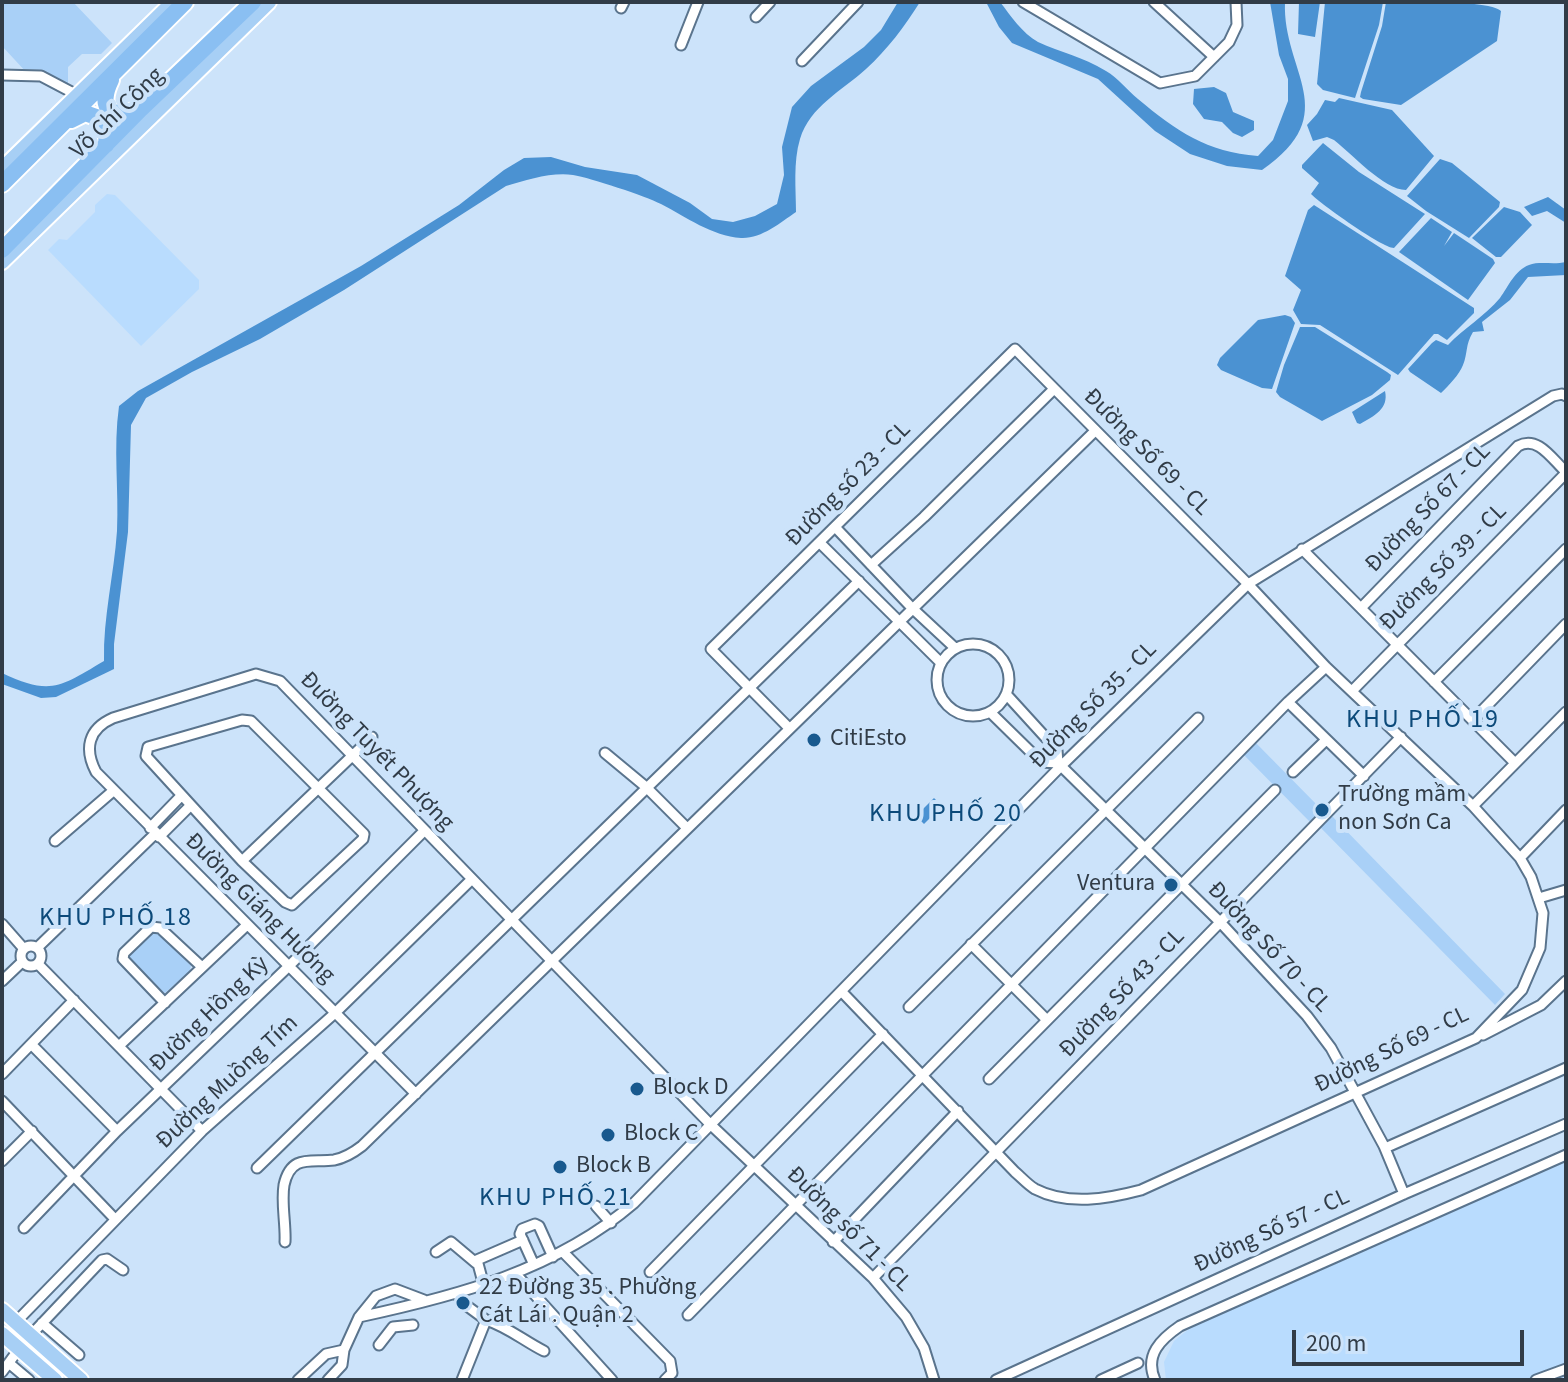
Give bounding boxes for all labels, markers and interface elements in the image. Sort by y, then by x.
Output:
street label: Võ Chí Công [65,62,171,166]
street label: Đường Số 69 - CL [1076,383,1216,523]
street label: Đường số 23 - CL [780,416,918,554]
street label: Đường Số 67 - CL [1360,438,1498,580]
street label: Đường Số 39 - CL [1374,498,1514,638]
street label: Đường Số 35 - CL [1024,636,1164,776]
street label: Đường Tuyết Phượng [293,667,459,837]
district label: KHU PHỐ 19 [1346,705,1500,737]
place label: CitiEsto [830,726,907,754]
marker: CitiEsto [805,731,823,749]
place label: Trường mầm non Sơn Ca [1338,782,1466,838]
district label: KHU PHỐ 20 [869,799,1023,831]
marker: Trường mầm non Sơn Ca [1313,801,1331,819]
street label: Đường Giáng Hương [178,828,340,990]
place label: Ventura [1077,871,1155,899]
marker: Ventura [1162,876,1180,894]
street label: Đường Số 70 - CL [1200,877,1336,1019]
district label: KHU PHỐ 18 [39,903,193,935]
street label: Đường Số 43 - CL [1054,923,1192,1065]
street label: Đường Hồng Kỳ [144,951,276,1079]
street label: Đường Số 69 - CL [1310,1001,1474,1101]
street label: Đường Muồng Tím [151,1010,305,1156]
place label: Block D [653,1075,729,1103]
marker: Block D [628,1080,646,1098]
place label: Block C [624,1121,699,1149]
marker: Block C [599,1126,617,1144]
place label: Block B [576,1153,651,1181]
marker: Block B [551,1158,569,1176]
street label: Đường số 71 - CL [779,1161,917,1299]
district label: KHU PHỐ 21 [479,1183,633,1215]
street label: Đường Số 57 - CL [1190,1183,1354,1281]
place label: 22 Đường 35 . Phường Cát Lái . Quận 2 [479,1275,696,1331]
marker: 22 Đường 35 . Phường Cát Lái . Quận 2 [454,1294,472,1312]
scale bar [1296,1314,1528,1364]
text: 200 m [1306,1326,1366,1361]

